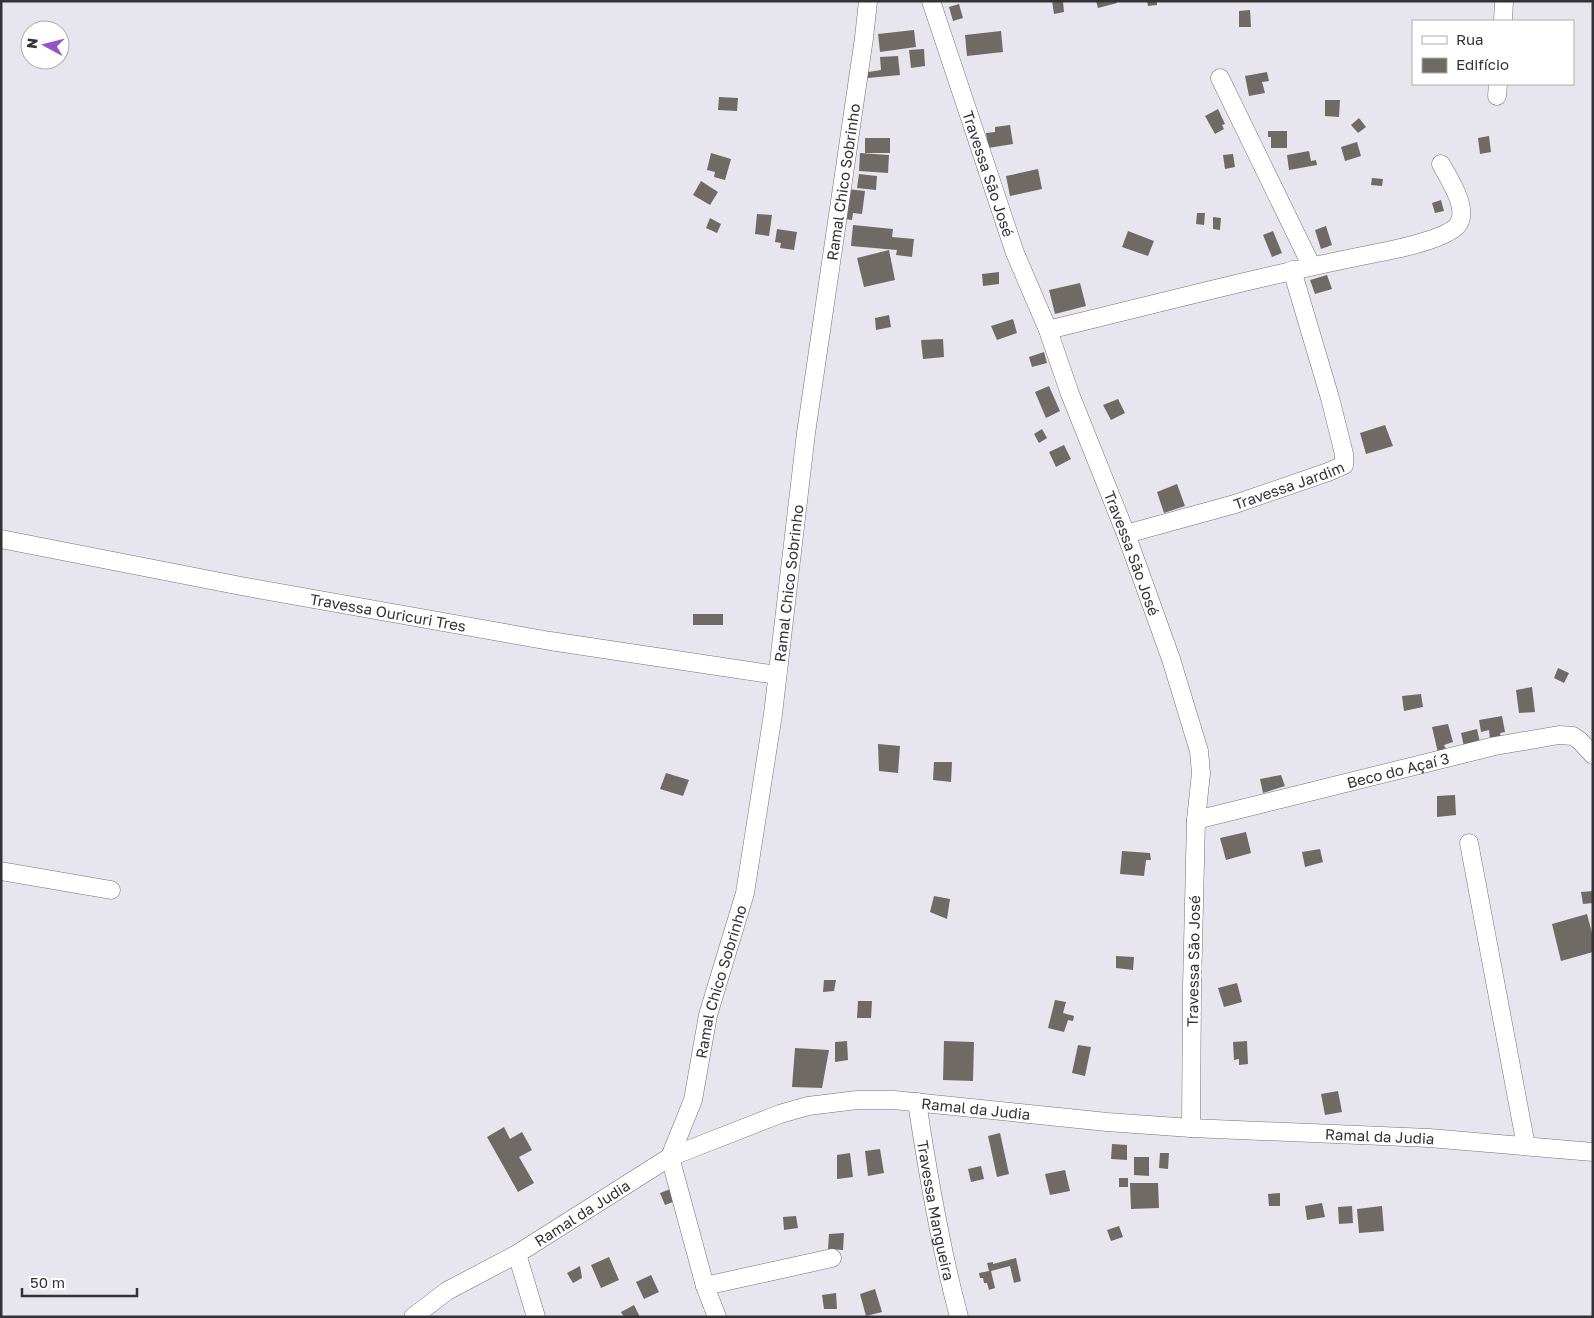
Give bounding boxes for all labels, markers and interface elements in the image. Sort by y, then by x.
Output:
north arrow [20,20,70,70]
legend [1412,20,1574,85]
text: Rua [1456,30,1483,48]
text: N [23,37,41,50]
text: Edifício [1456,55,1509,73]
street label: Ramal Chico Sobrinho [822,102,863,262]
street label: Travessa São José [959,108,1018,239]
street label: Travessa Jardim [1231,457,1347,513]
street label: Travessa São José [1101,488,1164,618]
street label: Ramal Chico Sobrinho [770,503,807,663]
street label: Travessa Ouricuri Tres [309,589,468,635]
street label: Beco do Açaí 3 [1345,749,1451,791]
street label: Travessa São José [1183,895,1203,1027]
street label: Ramal Chico Sobrinho [691,903,750,1060]
street label: Ramal da Judia [920,1094,1031,1123]
street label: Ramal da Judia [1325,1125,1435,1147]
street label: Travessa Mangueira [914,1139,959,1282]
street label: Ramal da Judia [531,1176,633,1250]
scale bar [22,1266,138,1298]
text: 50 m [30,1273,65,1291]

